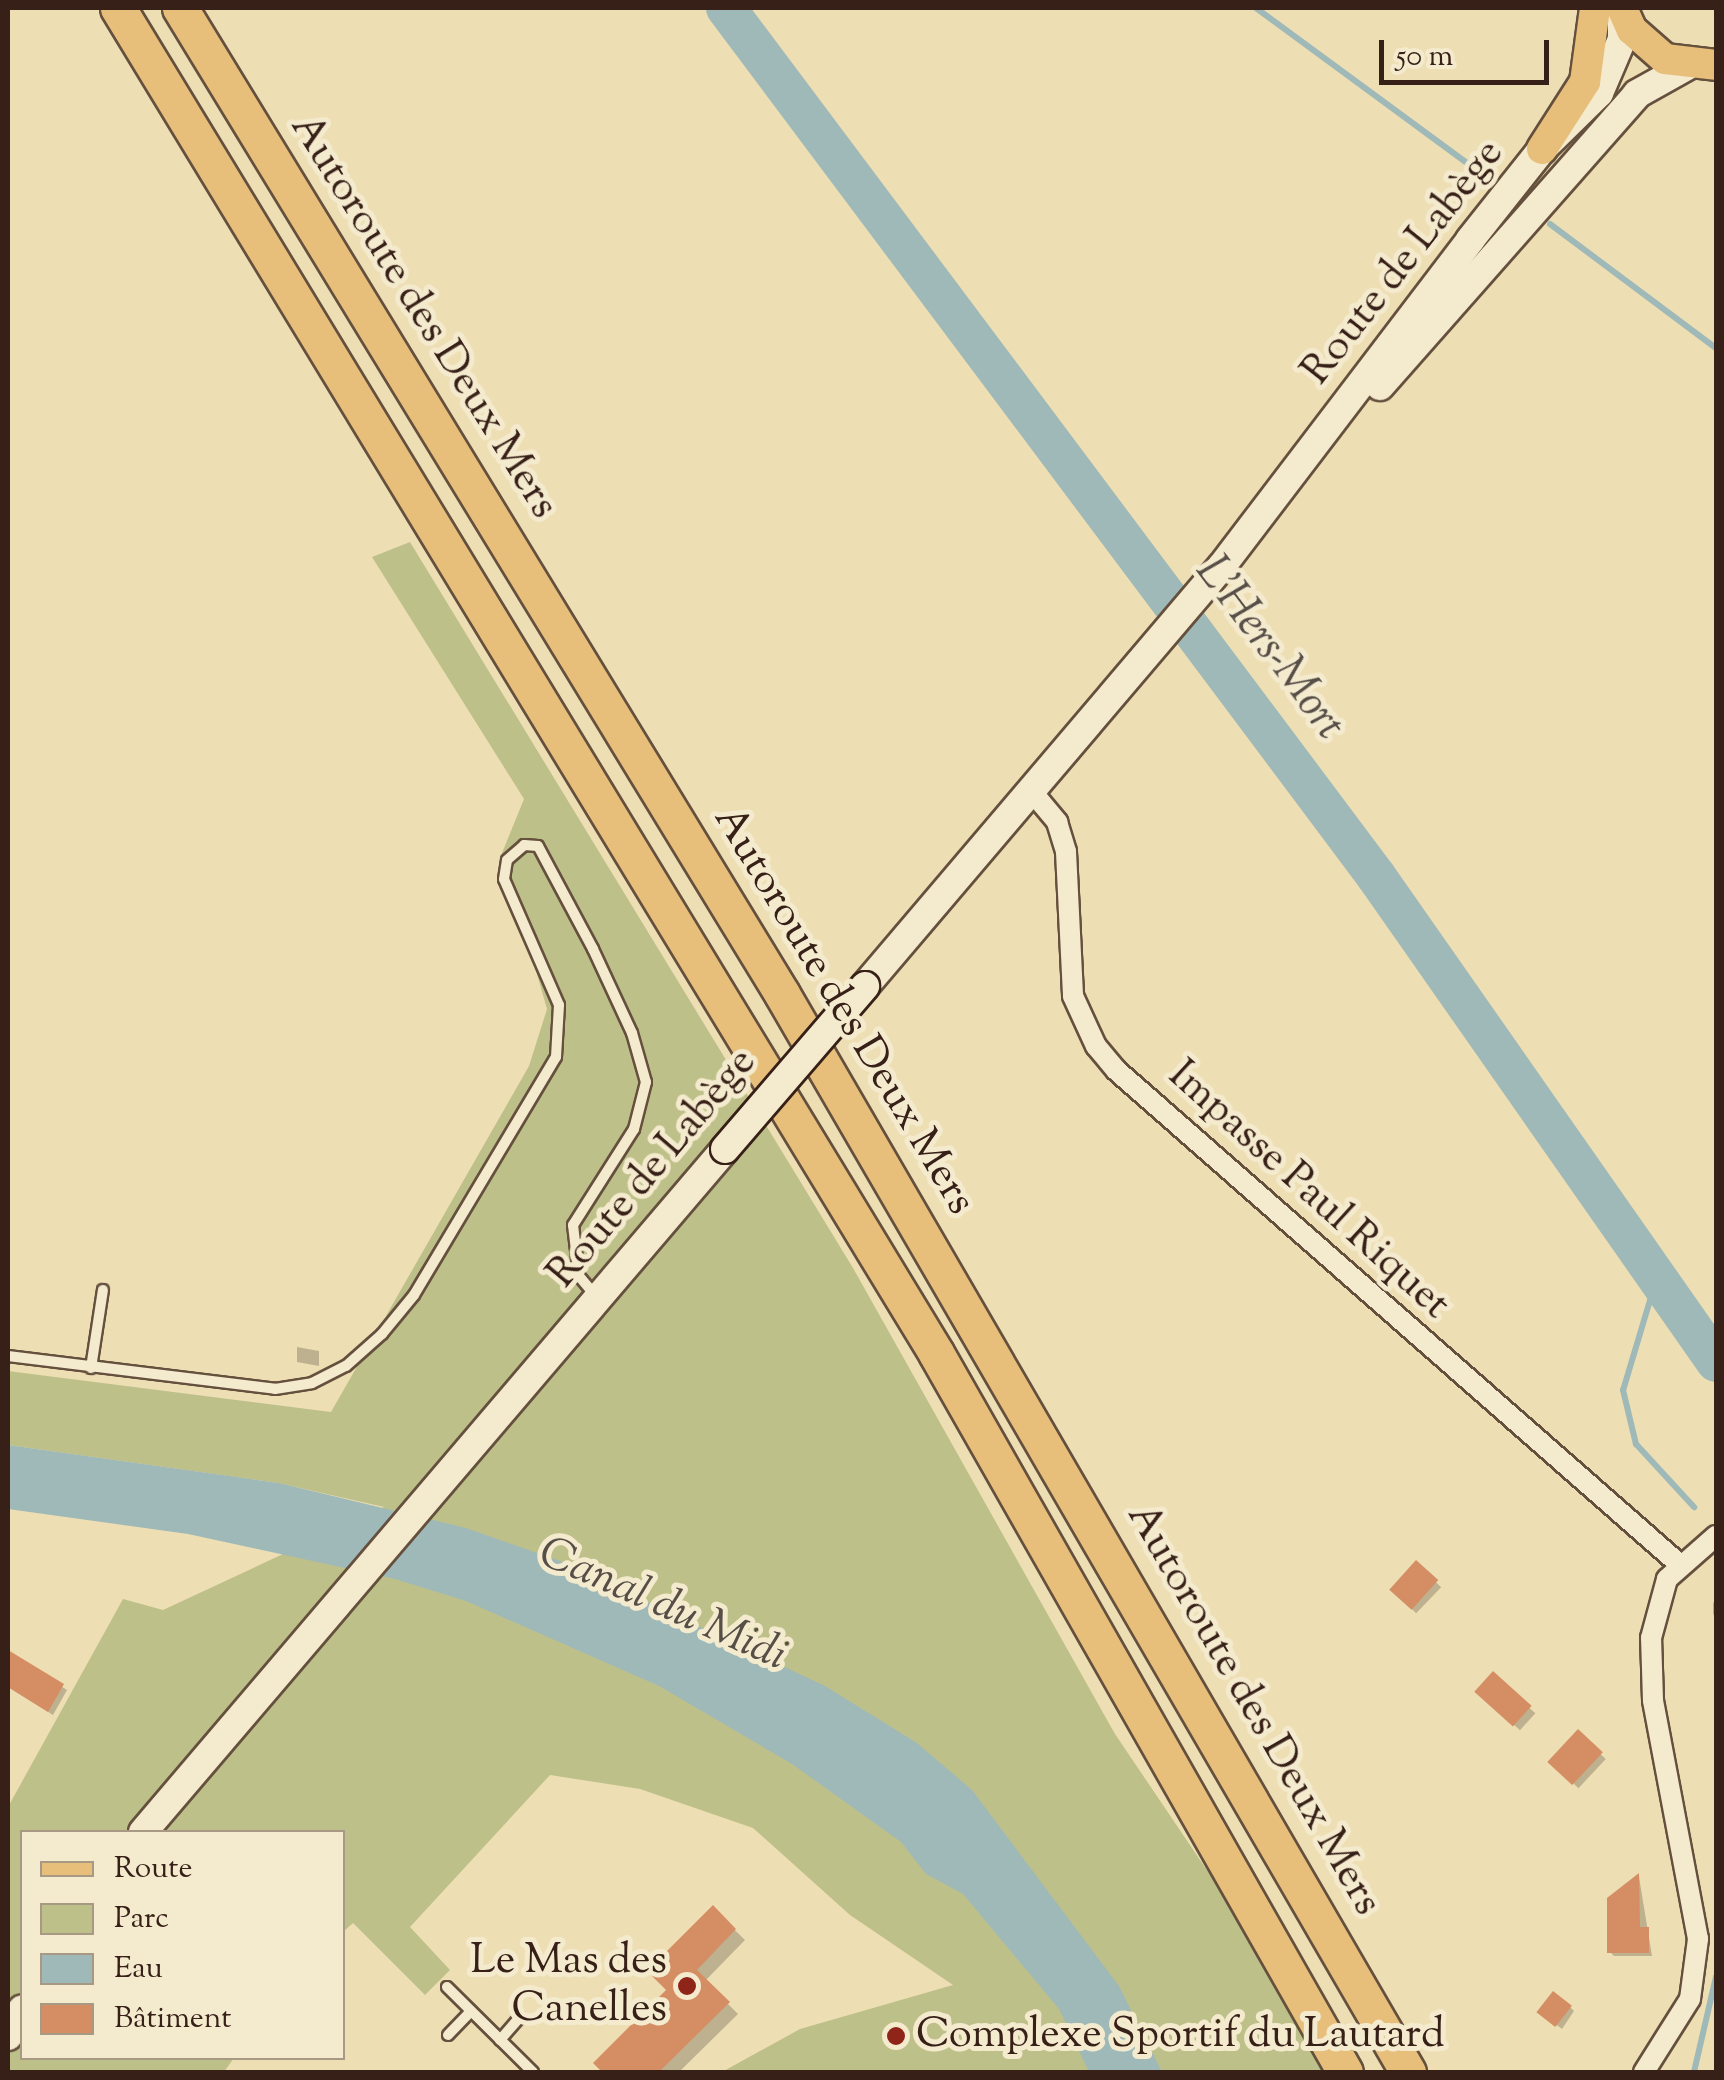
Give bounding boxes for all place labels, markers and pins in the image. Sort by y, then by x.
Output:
place label: Le Mas des Canelles [470,1937,667,2035]
marker: Le Mas des Canelles [676,1975,698,1997]
place label: Complexe Sportif du Lautard [916,2011,1445,2061]
marker: Complexe Sportif du Lautard [885,2025,907,2047]

